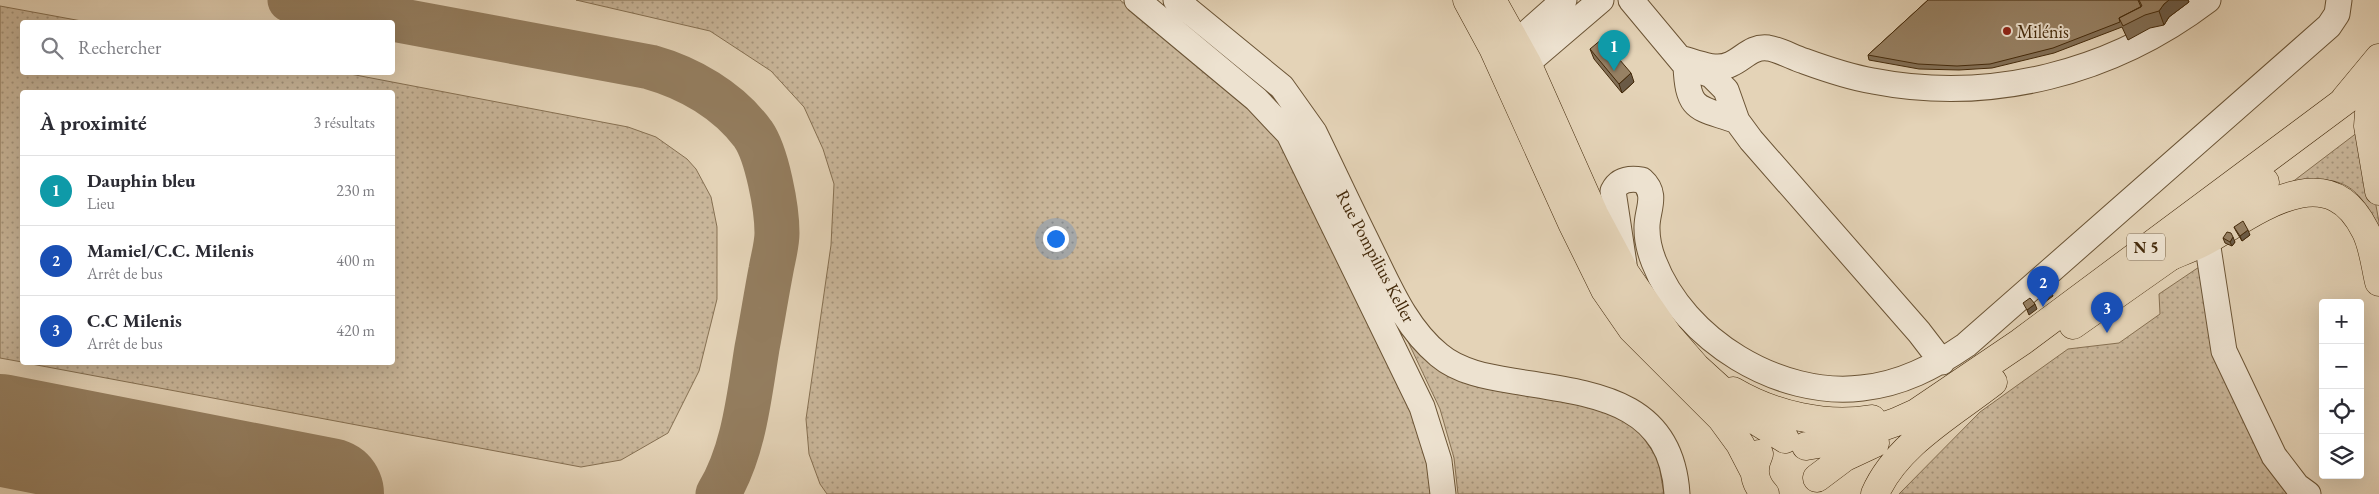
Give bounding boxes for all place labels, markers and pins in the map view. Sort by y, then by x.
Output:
place label: Milénis [2017,20,2069,43]
marker: Milénis [2001,25,2013,37]
pin: 1 [1598,30,1630,71]
pin: 2 [2027,266,2059,307]
pin: 3 [2091,292,2123,333]

